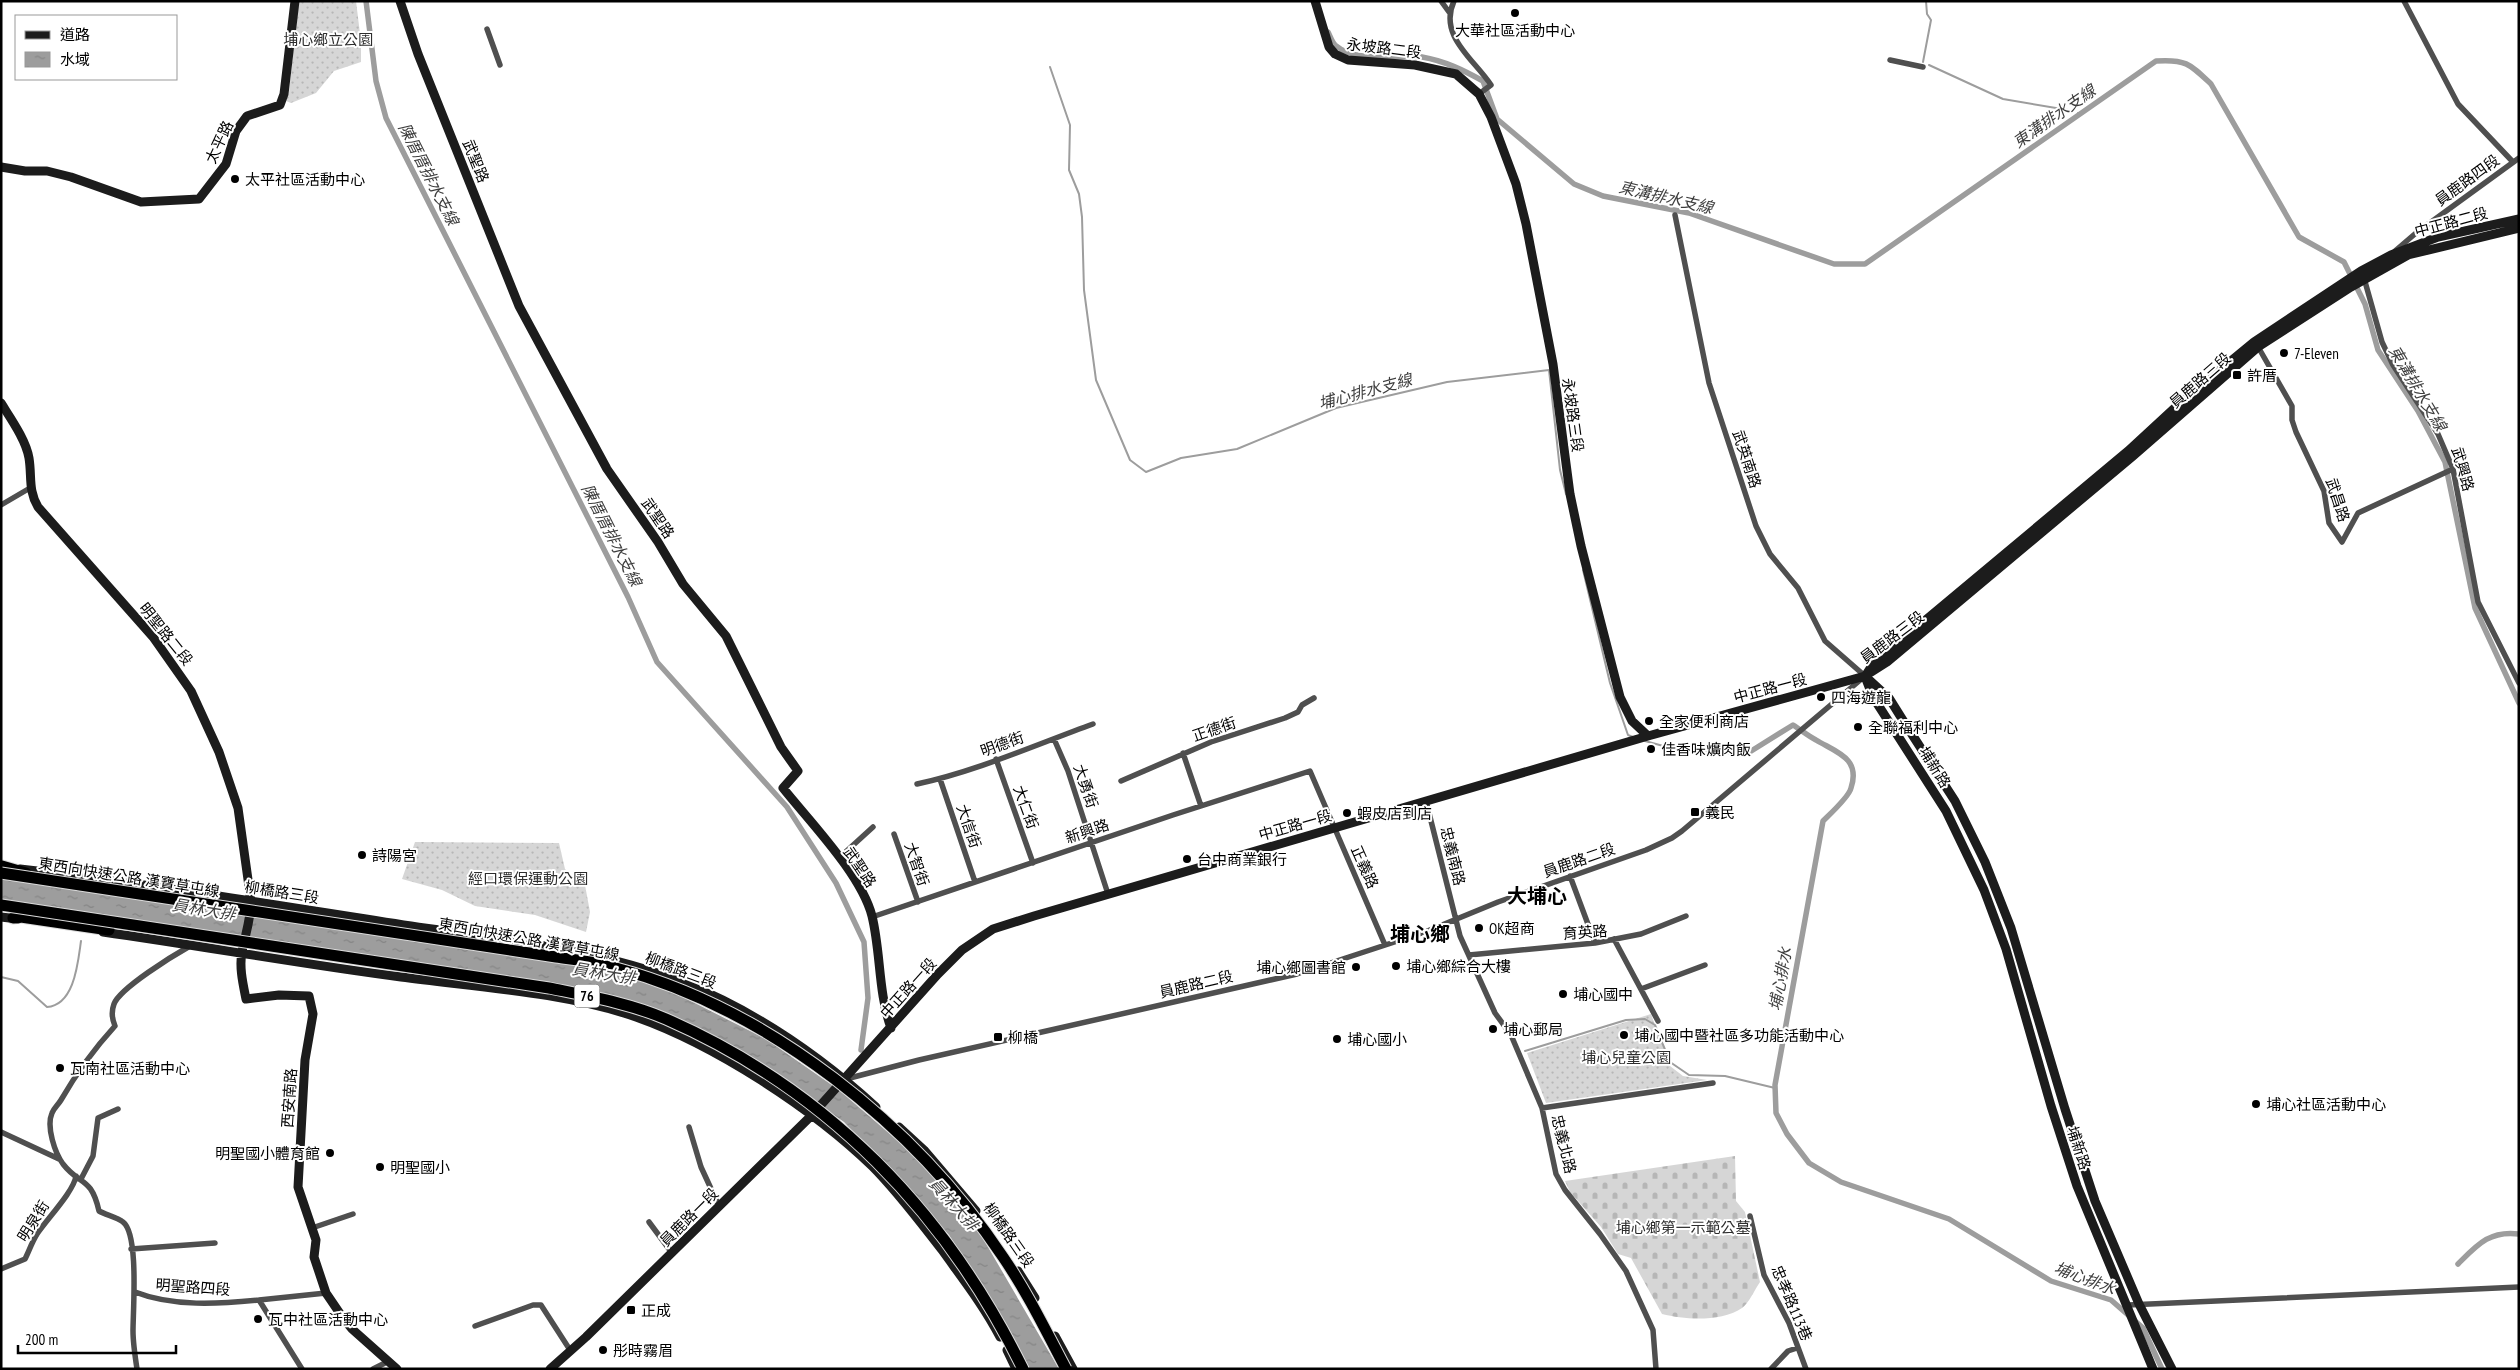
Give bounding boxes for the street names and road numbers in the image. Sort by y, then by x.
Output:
street label: 永坡路二段 [1346,34,1422,62]
street label: 太平路 [201,118,237,166]
street label: 武聖路 [459,137,493,185]
street label: 員鹿路四段 [2431,150,2503,210]
street label: 中正路二段 [2412,203,2490,241]
street label: 員鹿路三段 [2165,348,2235,412]
street label: 永坡路三段 [1558,377,1588,453]
street label: 武英南路 [1729,428,1765,490]
street label: 武興路 [2448,445,2478,493]
street label: 武昌路 [2322,476,2354,524]
street label: 武聖路 [638,494,678,542]
street label: 明聖路二段 [135,599,197,669]
street label: 員鹿路三段 [1856,607,1928,667]
street label: 中正路一段 [1731,669,1809,707]
street label: 正德街 [1190,713,1238,745]
street label: 明德街 [978,727,1026,761]
street label: 埔新路 [1915,743,1955,791]
street label: 大勇街 [1070,762,1102,810]
street label: 大仁街 [1009,783,1043,831]
street label: 大信街 [953,802,985,850]
street label: 中正路一段 [1256,806,1334,844]
street label: 新興路 [1063,815,1111,847]
street label: 忠義南路 [1437,825,1469,887]
street label: 員鹿路二段 [1540,839,1618,881]
street label: 大智街 [901,840,933,888]
street label: 武聖路 [840,843,880,891]
street label: 正義路 [1347,843,1383,891]
street label: 東西向快速公路 漢寶草屯線 [37,853,221,901]
street label: 柳橋路三段 [243,877,321,907]
street label: 東西向快速公路 漢寶草屯線 [437,914,621,964]
street label: 育英路 [1562,921,1608,943]
street label: 柳橋路三段 [643,948,719,992]
street label: 中正路一段 [876,954,940,1022]
street label: 員鹿路二段 [1157,966,1235,1002]
road number: 76 [574,984,600,1008]
street label: 西安南路 [277,1067,301,1129]
street label: 忠義北路 [1548,1113,1580,1175]
street label: 埔新路 [2063,1124,2095,1172]
street label: 員鹿路一段 [656,1184,722,1250]
street label: 明泉街 [13,1197,53,1245]
street label: 柳橋路三段 [980,1199,1038,1271]
street label: 忠孝路113巷 [1768,1262,1816,1344]
street label: 明聖路四段 [155,1275,231,1299]

